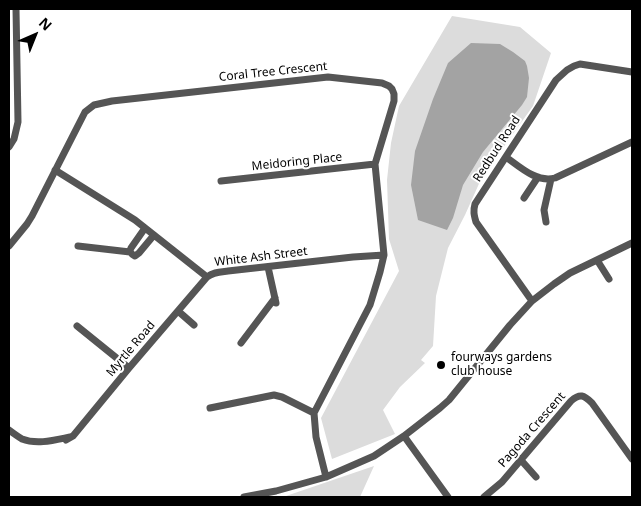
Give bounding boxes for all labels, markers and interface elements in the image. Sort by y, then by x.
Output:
north arrow [10,10,60,60]
text: N [35,13,56,35]
street label: Coral Tree Crescent [218,59,328,85]
street label: Redbud Road [470,113,524,185]
street label: Meidoring Place [251,150,343,174]
street label: White Ash Street [214,244,308,270]
street label: Myrtle Road [104,318,158,380]
place label: fourways gardens club house [451,351,552,379]
marker: fourways gardens club house [435,359,447,371]
street label: Pagoda Crescent [495,389,569,471]

